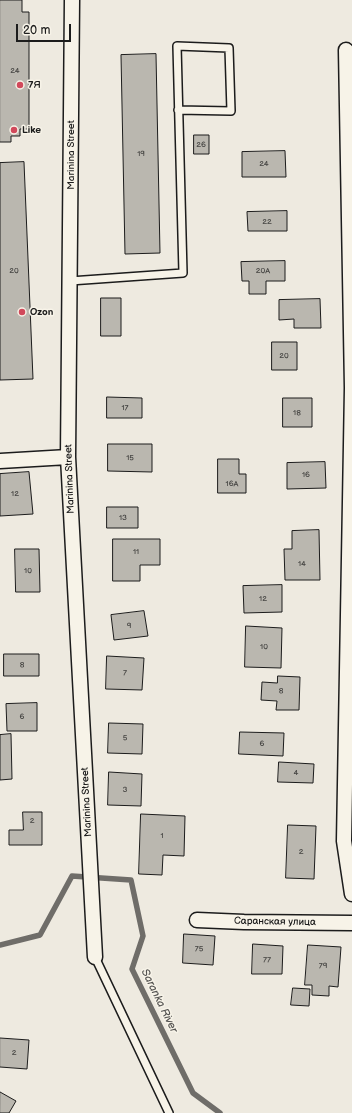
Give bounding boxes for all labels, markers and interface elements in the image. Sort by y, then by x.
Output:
scale bar [18,16,73,42]
text: 20 m [23,23,50,38]
house number: 24 [10,66,20,76]
place label: 7Я [28,79,41,91]
marker: 7Я [15,80,25,90]
street label: Marinina Street [65,120,77,190]
place label: Like [22,124,41,136]
marker: Like [9,125,19,135]
house number: 26 [196,140,206,150]
house number: 19 [137,149,145,159]
house number: 24 [259,159,269,169]
house number: 22 [262,217,272,227]
house number: 20 [9,266,19,276]
house number: 20А [256,266,270,276]
place label: Ozon [30,306,53,318]
marker: Ozon [17,307,27,317]
house number: 20 [279,351,289,361]
house number: 17 [121,403,129,413]
house number: 18 [293,408,301,418]
street label: Marinina Street [63,444,77,514]
house number: 15 [126,453,134,463]
house number: 16 [302,470,310,480]
house number: 16А [226,479,238,489]
house number: 12 [11,489,19,499]
house number: 13 [119,513,127,523]
house number: 11 [133,547,139,557]
house number: 14 [298,559,306,569]
house number: 10 [24,566,32,576]
house number: 12 [259,594,267,604]
house number: 9 [127,621,131,631]
house number: 10 [260,642,268,652]
house number: 8 [20,660,24,670]
house number: 7 [123,668,127,678]
house number: 8 [279,686,283,696]
house number: 6 [20,712,24,722]
house number: 5 [123,733,127,743]
house number: 6 [260,739,264,749]
street label: Marinina Street [79,767,95,837]
house number: 4 [294,768,298,778]
house number: 3 [123,785,127,795]
house number: 2 [30,816,34,826]
house number: 1 [160,831,164,841]
house number: 2 [299,847,303,857]
street label: Саранская улица [234,915,316,929]
house number: 75 [195,944,203,954]
house number: 77 [263,955,271,965]
house number: 79 [319,961,327,971]
water label: Saranka River [138,967,180,1035]
house number: 2 [12,1048,16,1058]

